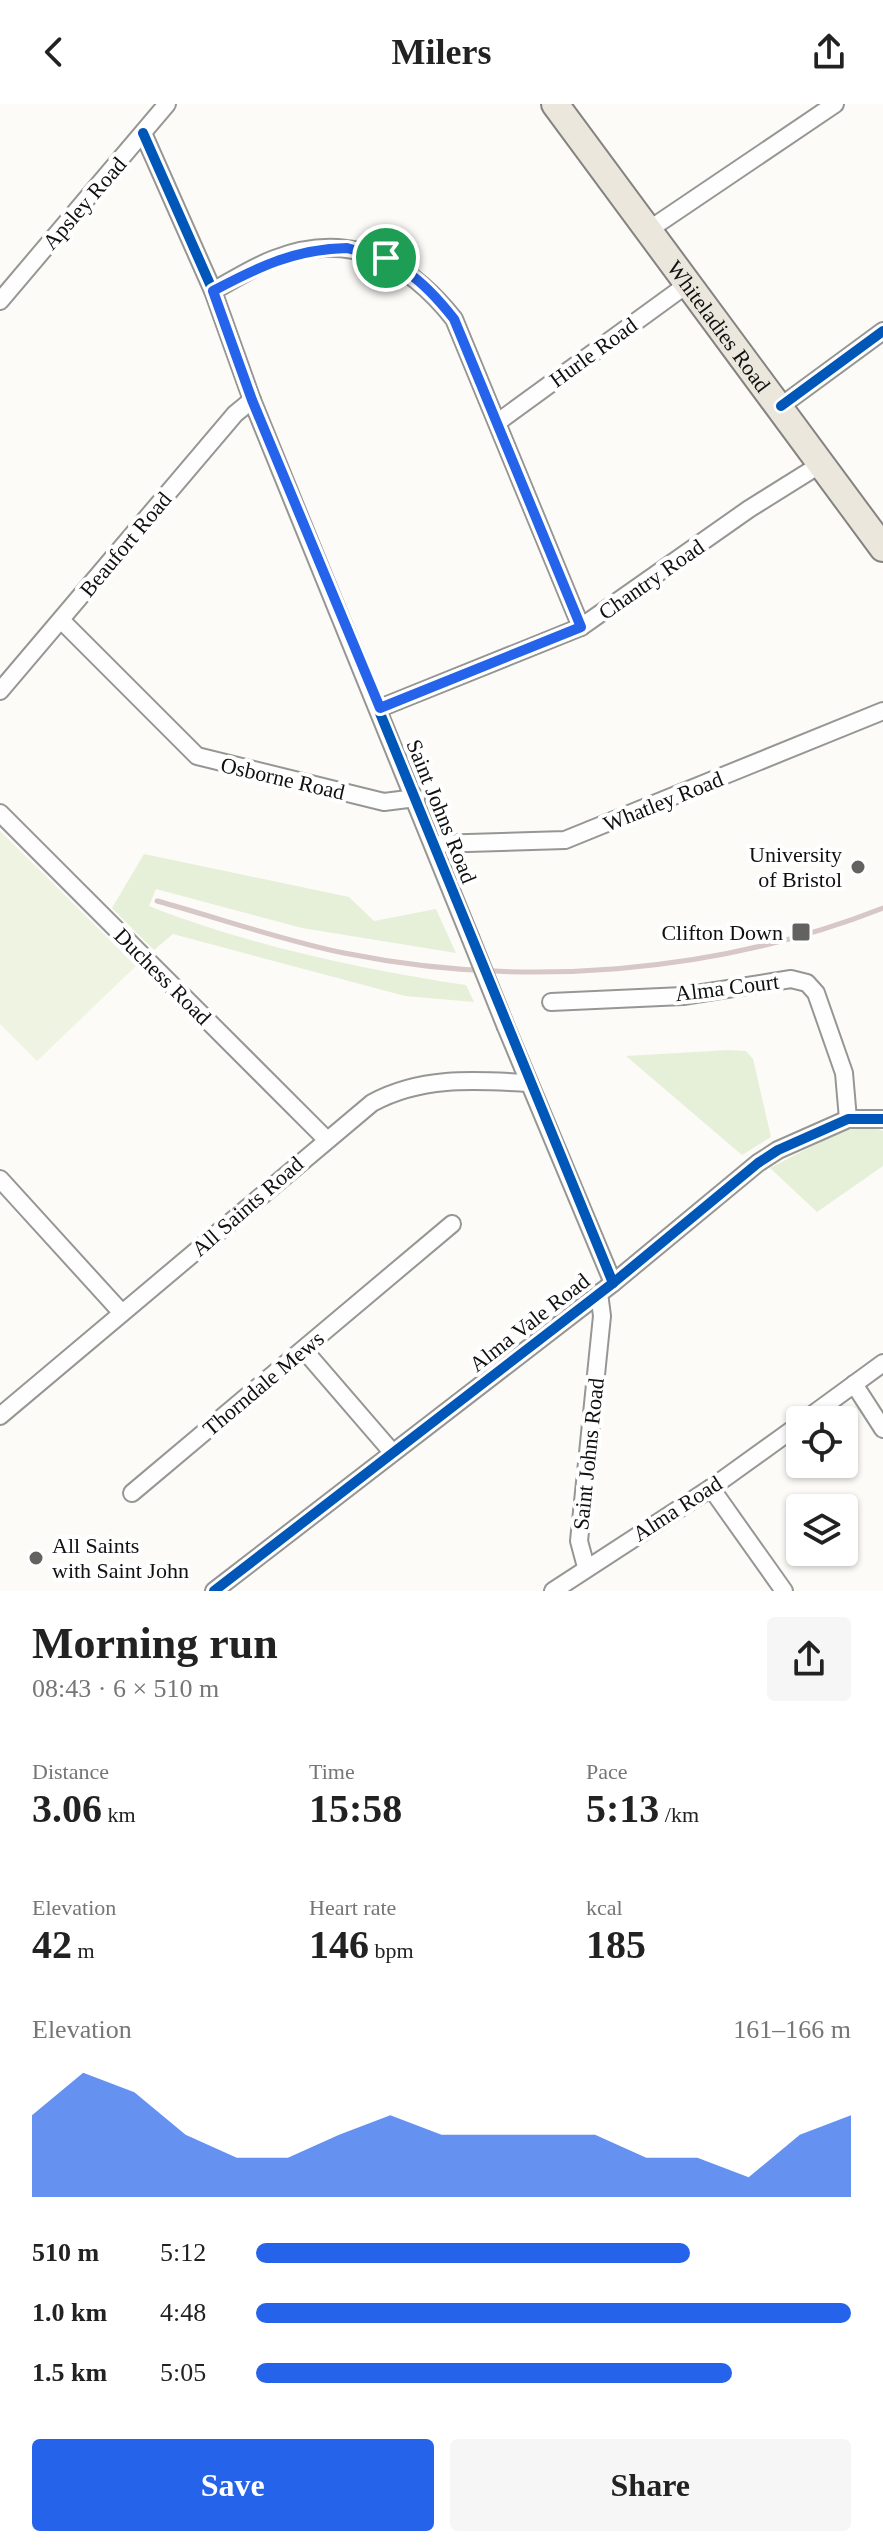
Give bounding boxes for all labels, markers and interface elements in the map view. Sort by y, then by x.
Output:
icon: back [32,30,76,74]
icon: share [807,30,851,74]
text: Milers [392,32,491,72]
street label: Apsley Road [37,152,131,255]
pin [352,224,420,292]
icon: arrive [364,236,408,280]
street label: Whiteladies Road [662,256,775,397]
street label: Hurle Road [545,312,642,393]
street label: Beaufort Road [74,487,176,602]
street label: Chantry Road [594,534,709,625]
street label: Saint Johns Road [401,736,482,887]
street label: Osborne Road [218,752,347,805]
street label: Whatley Road [600,766,726,837]
place label: University of Bristol [749,842,842,892]
marker: University of Bristol [849,858,867,876]
place label: Clifton Down [661,920,783,945]
marker: Clifton Down [790,921,812,943]
street label: Duchess Road [109,923,216,1030]
street label: Alma Court [674,969,780,1006]
street label: All Saints Road [187,1151,308,1262]
street label: Alma Vale Road [464,1268,594,1377]
street label: Thorndale Mews [198,1326,329,1441]
street label: Saint Johns Road [568,1377,609,1531]
map controls [786,1406,858,1566]
button: locate [786,1406,858,1478]
street label: Alma Road [628,1470,726,1546]
button: layers [786,1494,858,1566]
place label: All Saints with Saint John [52,1533,189,1583]
marker: All Saints with Saint John [27,1549,45,1567]
button: share [767,1617,851,1701]
text: Morning run [32,1619,278,1668]
text: 08:43 · 6 × 510 m [32,1674,219,1703]
text: Distance [32,1759,109,1784]
text: Time [309,1759,355,1784]
text: Pace [586,1759,628,1784]
text: 3.06 [32,1786,102,1831]
text: 15:58 [309,1786,402,1831]
text: 5:13 [586,1786,659,1831]
text: km [102,1802,136,1827]
text: /km [659,1802,699,1827]
text: Elevation [32,1895,116,1920]
text: Heart rate [309,1895,396,1920]
text: kcal [586,1895,623,1920]
text: 42 [32,1922,72,1967]
text: 146 [309,1922,369,1967]
text: 185 [586,1922,646,1967]
text: m [72,1938,95,1963]
text: bpm [369,1938,414,1963]
text: Elevation [32,2015,132,2044]
text: 161–166 m [733,2015,851,2044]
text: 510 m [32,2238,99,2267]
text: 5:12 [160,2238,206,2267]
text: 1.0 km [32,2298,107,2327]
text: 4:48 [160,2298,206,2327]
text: 1.5 km [32,2358,107,2387]
text: 5:05 [160,2358,206,2387]
button: Save [32,2439,434,2531]
button: Share [450,2439,851,2531]

